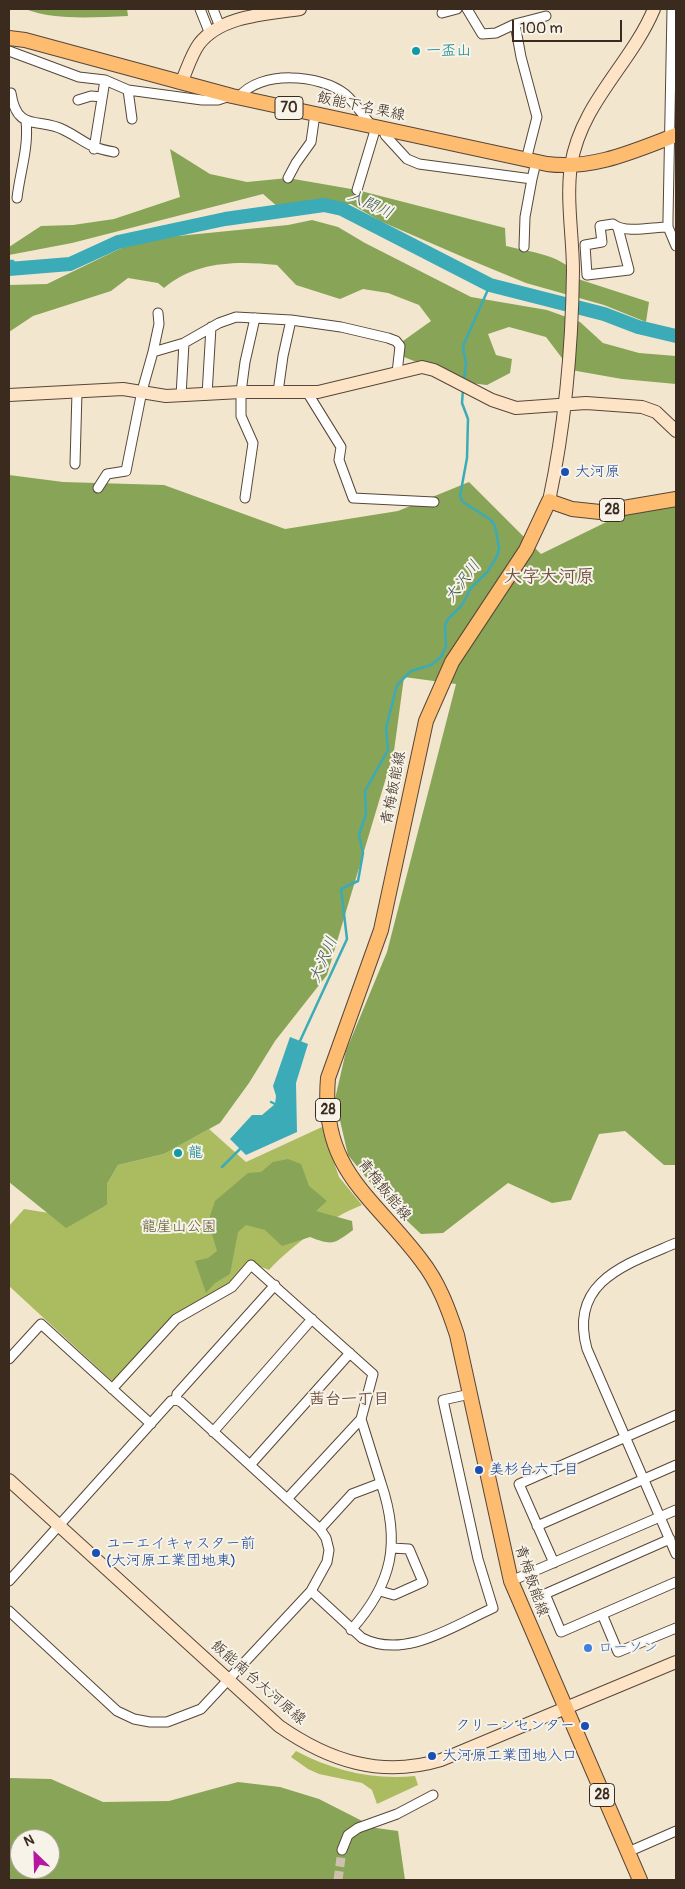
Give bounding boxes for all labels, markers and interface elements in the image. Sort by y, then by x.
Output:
scale bar [515,10,625,42]
text: 100 m [520,19,563,38]
place label: 一盃山 [426,42,471,60]
marker: 一盃山 [410,45,422,57]
street label: 飯能下名栗線 [315,89,407,125]
road number: 70 [275,96,303,120]
water label: 入間川 [344,186,396,224]
place label: 大河原 [575,463,620,481]
marker: 大河原 [559,466,571,478]
road number: 28 [600,498,624,522]
water label: 大沢川 [441,557,485,607]
district label: 大字大河原 [504,566,594,588]
street label: 青梅飯能線 [378,749,410,827]
water label: 大沢川 [306,934,342,986]
road number: 28 [316,1098,340,1122]
place label: 龍 [188,1144,203,1162]
marker: 龍 [172,1147,184,1159]
street label: 青梅飯能線 [353,1155,415,1225]
park label: 龍崖山公園 [142,1218,216,1236]
district label: 茜台一丁目 [309,1390,389,1410]
place label: 美杉台六丁目 [489,1461,579,1479]
marker: 美杉台六丁目 [473,1464,485,1476]
place label: ユーエイキャスター前 (大河原工業団地東) [106,1535,255,1570]
street label: 青梅飯能線 [510,1543,552,1619]
marker: ユーエイキャスター前 (大河原工業団地東) [90,1547,102,1559]
street label: 飯能南台大河原線 [207,1637,309,1729]
place label: ローソン [598,1639,658,1657]
marker: ローソン [582,1642,594,1654]
place label: クリーンセンター [455,1717,575,1735]
marker: クリーンセンター [579,1720,591,1732]
place label: 大河原工業団地入口 [442,1747,577,1765]
marker: 大河原工業団地入口 [426,1750,438,1762]
road number: 28 [590,1784,614,1806]
north arrow [10,1829,60,1879]
text: N [21,1831,37,1850]

